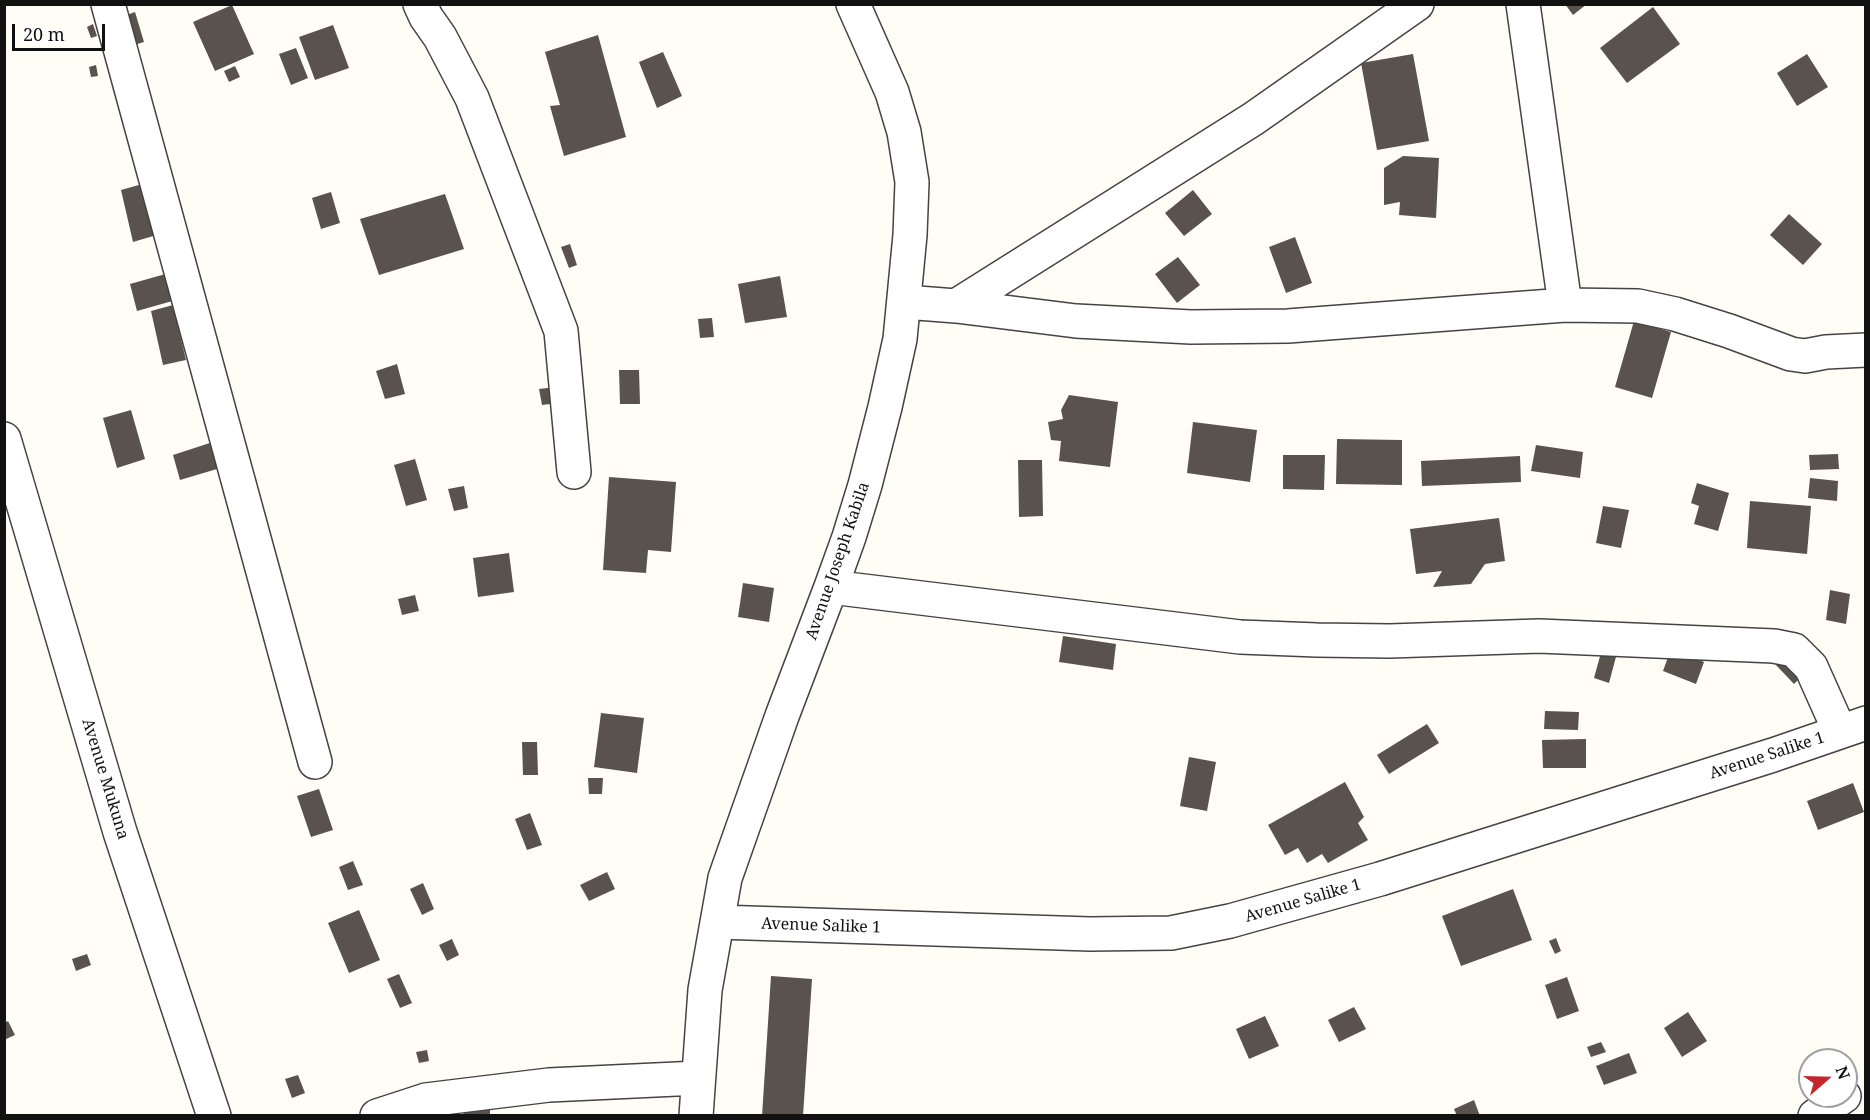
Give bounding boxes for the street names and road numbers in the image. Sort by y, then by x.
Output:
street label: Avenue Joseph Kabila [802,480,874,642]
street label: Avenue Mukuna [77,716,133,842]
street label: Avenue Salike 1 [1707,728,1827,784]
street label: Avenue Salike 1 [1243,875,1363,927]
street label: Avenue Salike 1 [761,914,881,938]

